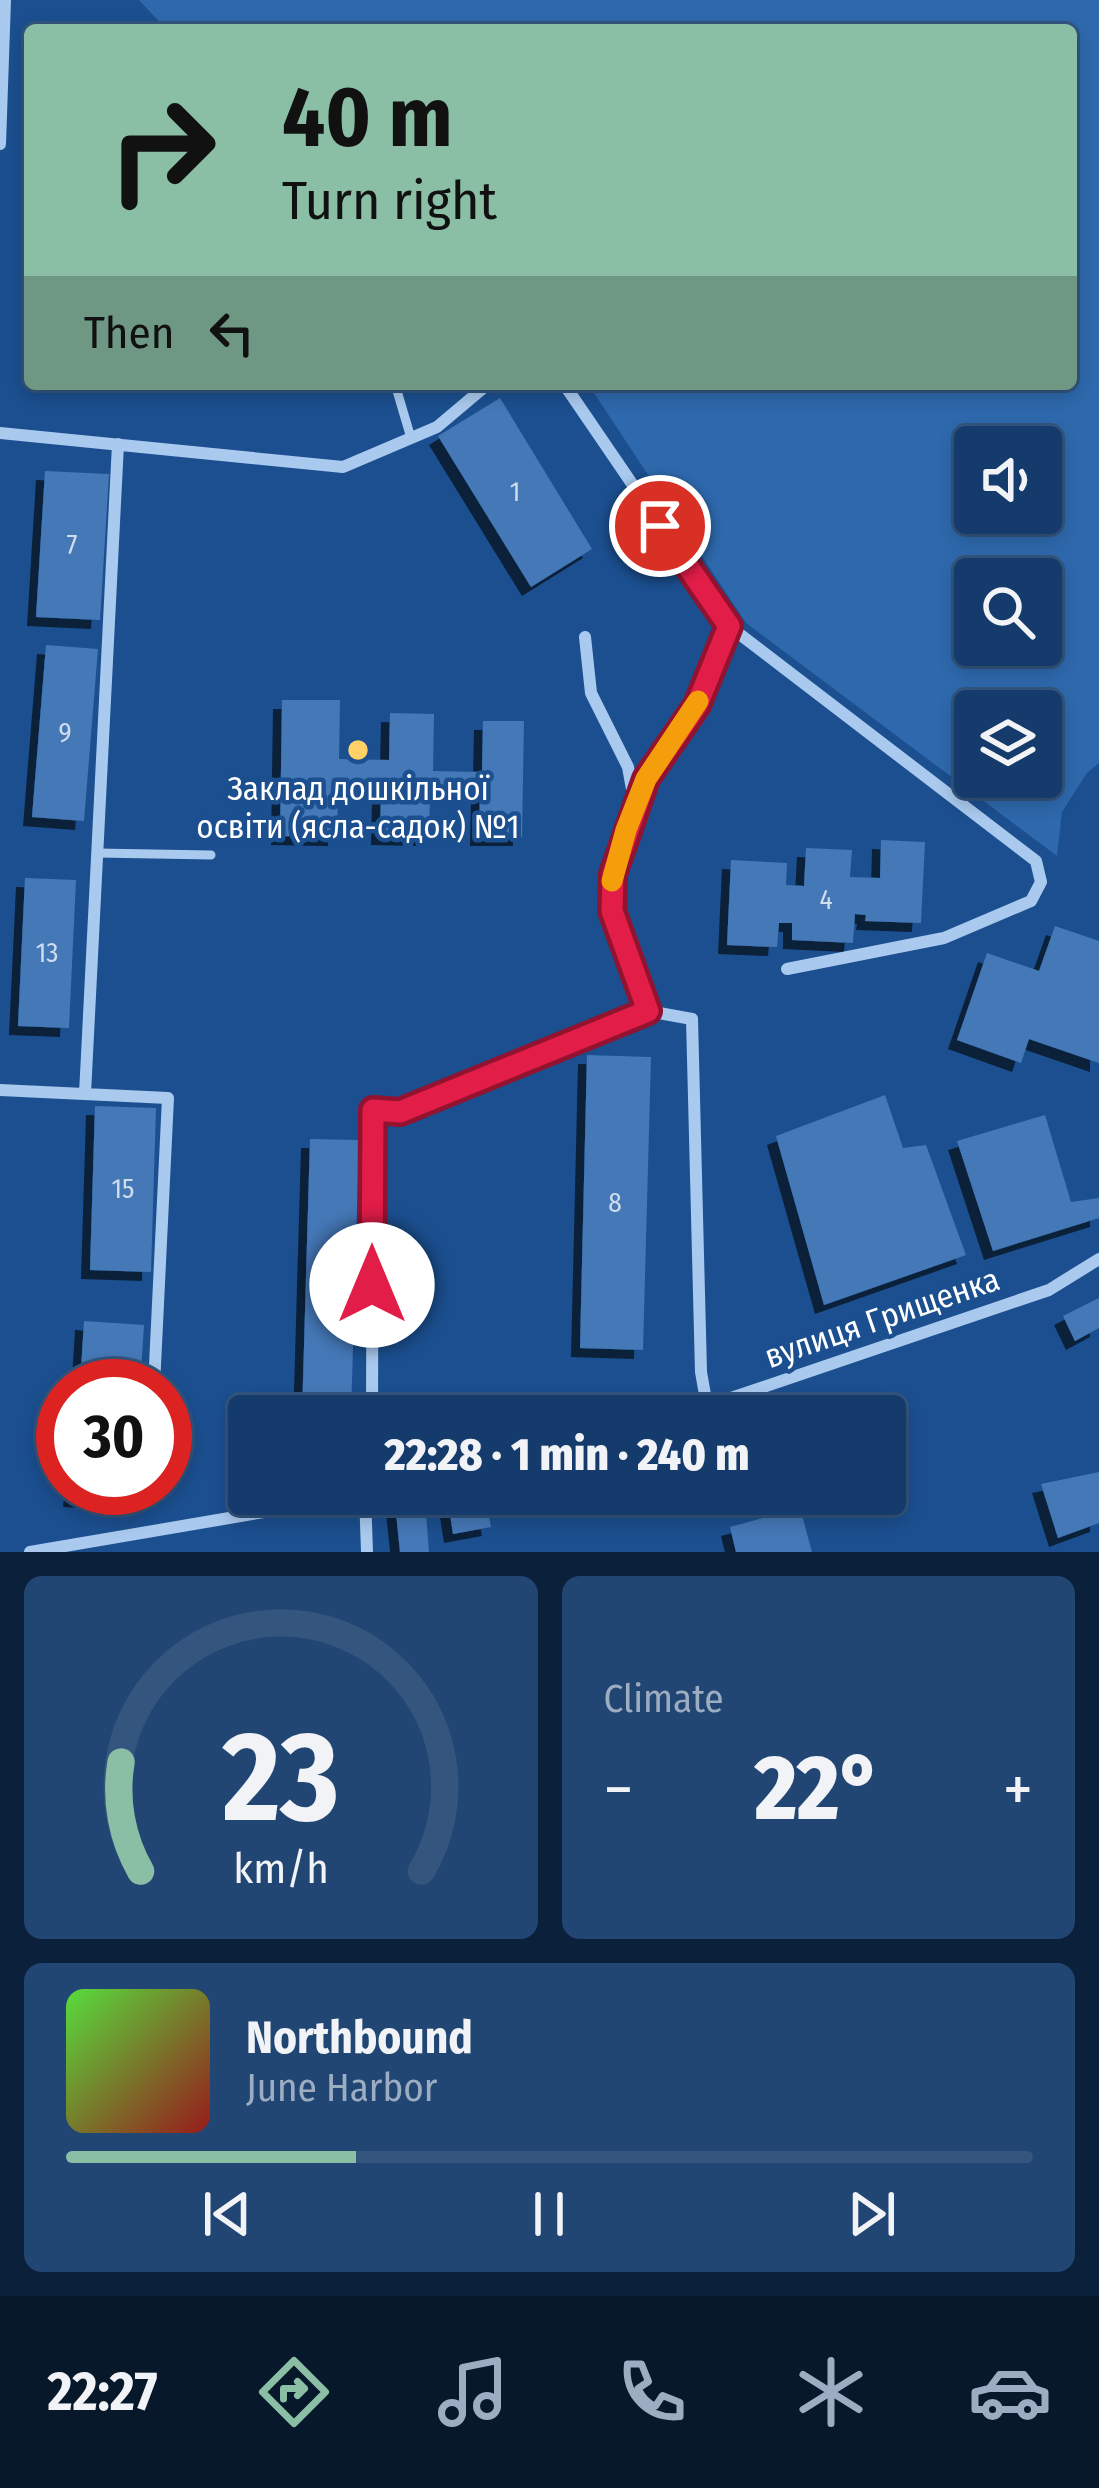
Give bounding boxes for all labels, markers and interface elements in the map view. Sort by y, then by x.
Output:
text: 40 m [282,67,453,168]
icon: right [84,72,240,228]
text: Turn right [282,169,497,233]
icon: left [199,300,265,366]
text: Then [84,306,175,360]
map controls [954,426,1062,798]
button: sound [954,426,1062,534]
pin [609,475,711,577]
house number: 1 [510,476,520,508]
icon: arrive [627,493,693,559]
house number: 7 [67,529,78,561]
button: search [954,558,1062,666]
button: layers [954,690,1062,798]
house number: 9 [58,717,72,749]
marker: Заклад дошкільної освіти (ясла-садок) №1 [345,737,371,763]
place label: Заклад дошкільної освіти (ясла-садок) №1 [196,769,520,847]
house number: 4 [819,884,833,916]
house number: 13 [36,937,58,969]
house number: 15 [112,1173,134,1205]
house number: 8 [608,1187,622,1219]
position arrow [309,1222,435,1348]
street label: вулиця Грищенка [759,1259,1005,1377]
speed limit sign: 30 [36,1359,192,1515]
text: 22:28 · 1 min · 240 m [385,1428,749,1482]
text: Climate [604,1676,724,1722]
text: 23 [221,1703,339,1853]
text: 22° [755,1735,881,1843]
text: − [604,1750,633,1829]
text: + [1003,1750,1033,1829]
text: km/h [233,1842,329,1893]
text: Northbound [246,2011,473,2065]
text: June Harbor [246,2065,437,2111]
icon: previous [194,2181,260,2247]
icon: pause [516,2181,582,2247]
icon: next [839,2181,905,2247]
icon: directions [252,2350,336,2434]
icon: music [431,2350,515,2434]
icon: phone [610,2350,694,2434]
icon: climate [789,2350,873,2434]
icon: car [968,2350,1052,2434]
text: 22:27 [47,2360,158,2424]

